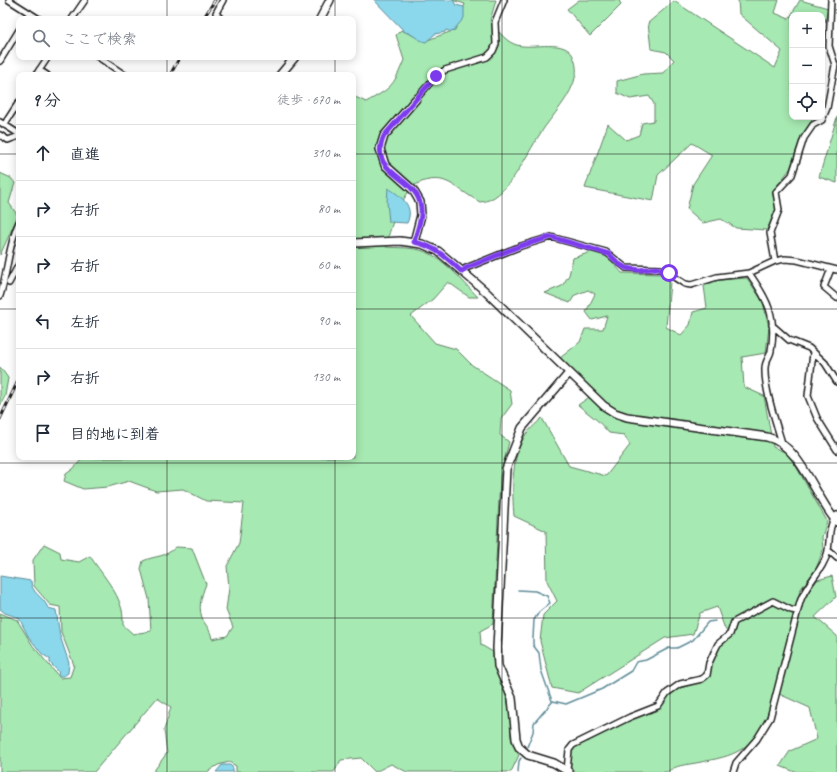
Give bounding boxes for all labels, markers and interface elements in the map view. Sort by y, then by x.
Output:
map controls [789,12,825,120]
button: + [789,12,825,48]
search box [16,16,356,60]
icon: search [30,27,52,49]
text: ここで検索 [62,30,137,49]
button: − [789,48,825,84]
route end [427,67,445,85]
button: locate [789,84,825,120]
text: 9 分 [32,90,61,111]
text: 徒歩 · 670 m [277,92,340,108]
icon: ahead [32,142,54,164]
text: 直進 [70,145,100,164]
text: 310 m [312,145,340,161]
icon: right [32,198,54,220]
text: 右折 [70,201,100,220]
text: 80 m [318,201,340,217]
icon: right [32,254,54,276]
text: 右折 [70,257,100,276]
text: 60 m [318,257,340,273]
route start [660,264,678,282]
icon: left [32,310,54,332]
text: 左折 [70,313,100,332]
text: 90 m [318,313,340,329]
icon: right [32,366,54,388]
text: 右折 [70,369,100,388]
text: 130 m [312,369,340,385]
icon: arrive [32,422,54,444]
text: 目的地に到着 [70,425,160,444]

